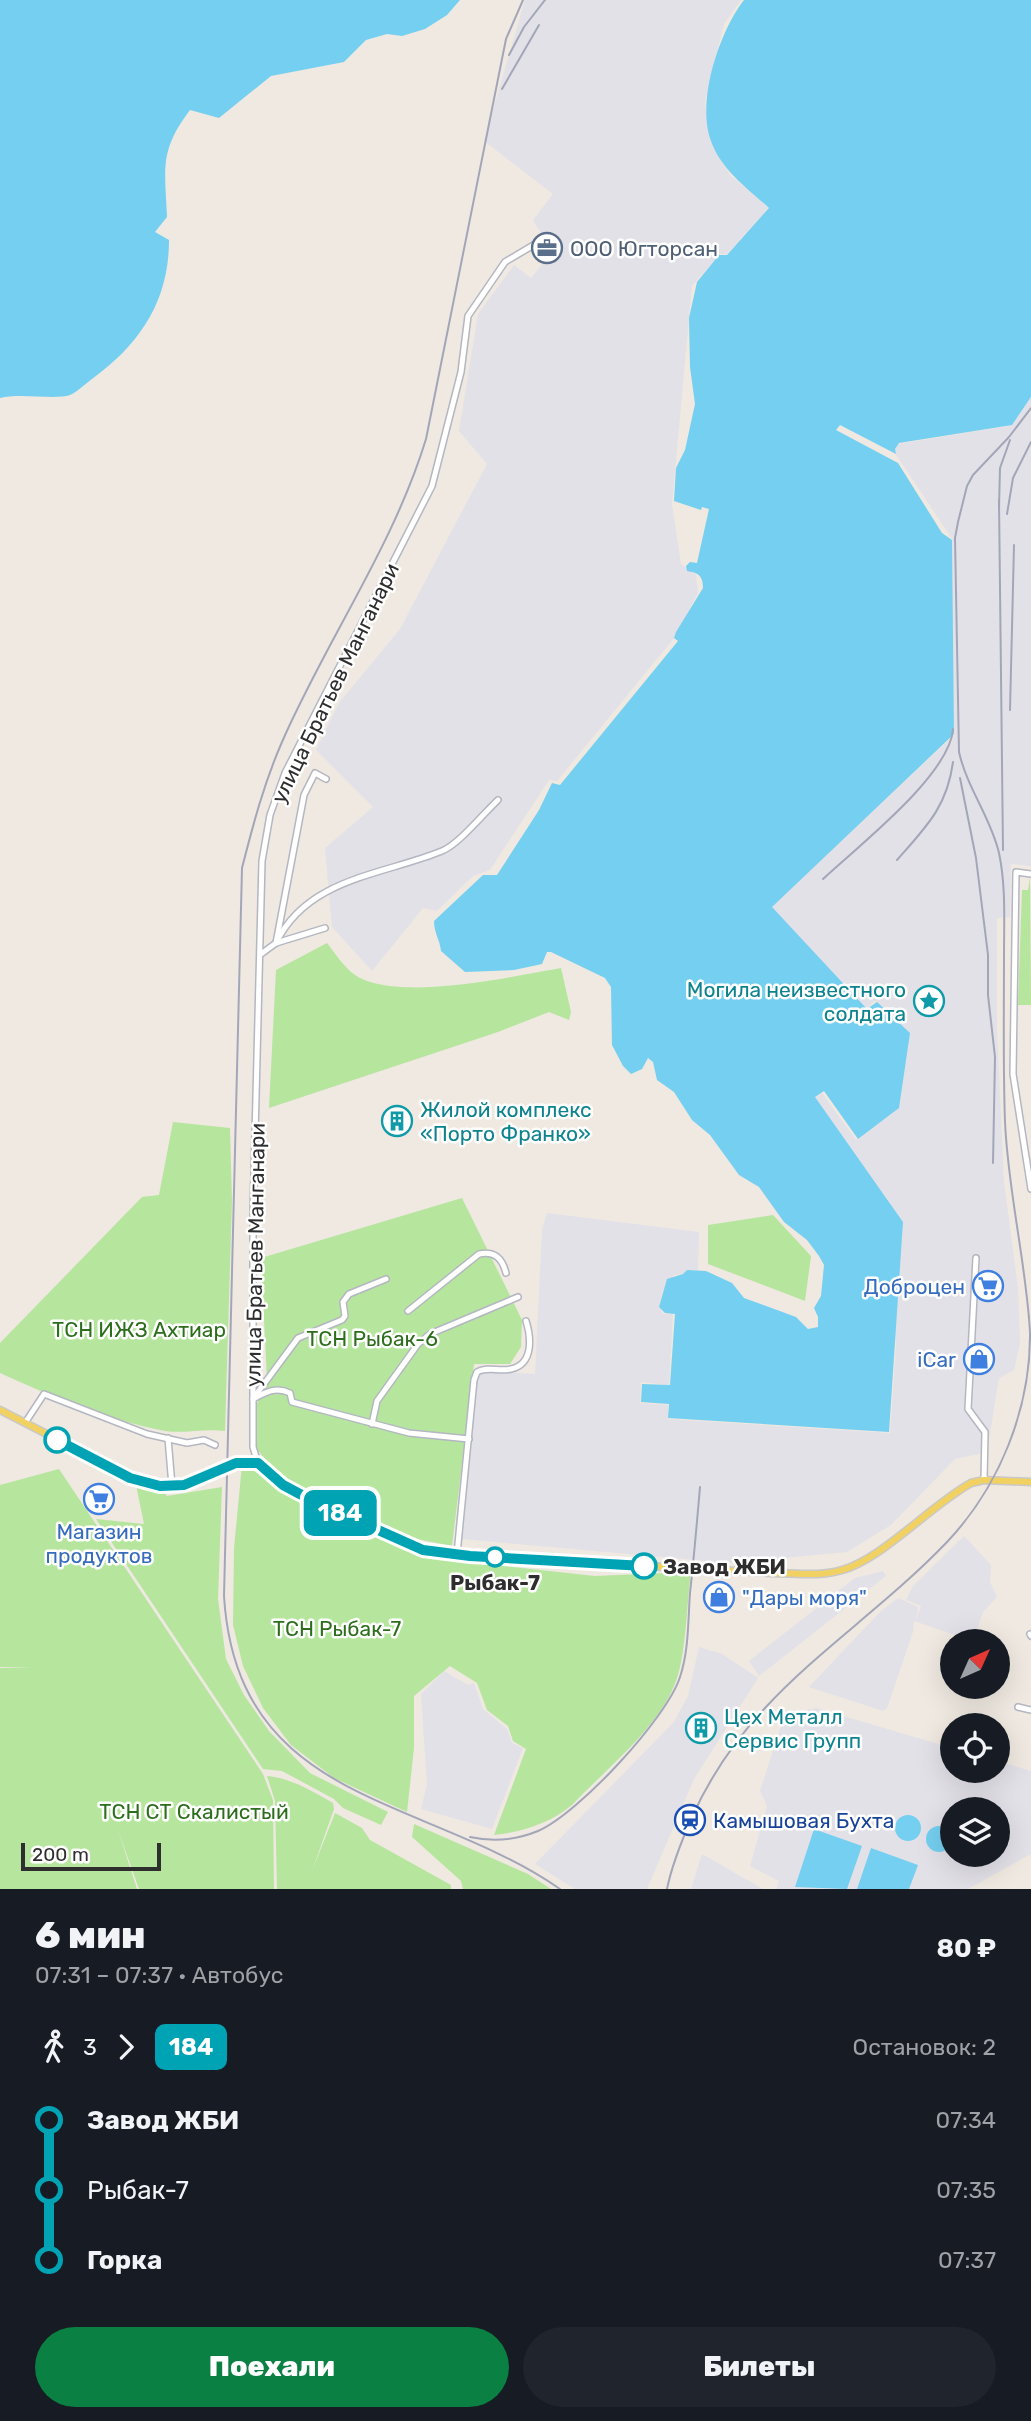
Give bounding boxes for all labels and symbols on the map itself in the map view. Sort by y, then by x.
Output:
office icon: ООО Югторсан [530,231,564,265]
place label: ООО Югторсан [570,236,718,261]
street label: улица Братьев Манганари [266,559,404,807]
place label: Могила неизвестного солдата [687,977,906,1026]
place icon: Могила неизвестного солдата [912,984,946,1018]
place label: Жилой комплекс «Порто Франко» [420,1097,592,1146]
building icon: Жилой комплекс «Порто Франко» [380,1104,414,1138]
street label: улица Братьев Манганари [240,1123,270,1387]
supermarket icon: Доброцен [971,1269,1005,1303]
place label: Доброцен [864,1274,965,1299]
park label: ТСН ИЖЗ Ахтиар [52,1317,226,1342]
park label: ТСН Рыбак-6 [306,1326,438,1351]
shop icon: iCar [962,1342,996,1376]
place label: iCar [917,1347,956,1372]
unlabelled marker [44,1427,70,1453]
supermarket icon: Магазин продуктов [82,1482,116,1516]
line badge: 184 [300,1490,380,1536]
place label: Магазин продуктов [46,1519,152,1568]
marker: Рыбак-7 [485,1547,505,1567]
marker: Завод ЖБИ [631,1553,657,1579]
place label: Завод ЖБИ [663,1554,786,1579]
place label: Рыбак-7 [450,1570,540,1595]
shop icon: "Дары моря" [702,1580,736,1614]
place label: "Дары моря" [742,1585,867,1610]
park label: ТСН Рыбак-7 [273,1616,401,1641]
north arrow [940,1629,1010,1699]
place label: Цех Металл Сервис Групп [724,1704,861,1753]
building icon: Цех Металл Сервис Групп [684,1711,718,1745]
park label: ТСН СТ Скалистый [99,1799,289,1824]
station icon: Камышовая Бухта [673,1803,707,1837]
place label: Камышовая Бухта [713,1808,894,1833]
scale bar [21,1840,161,1872]

